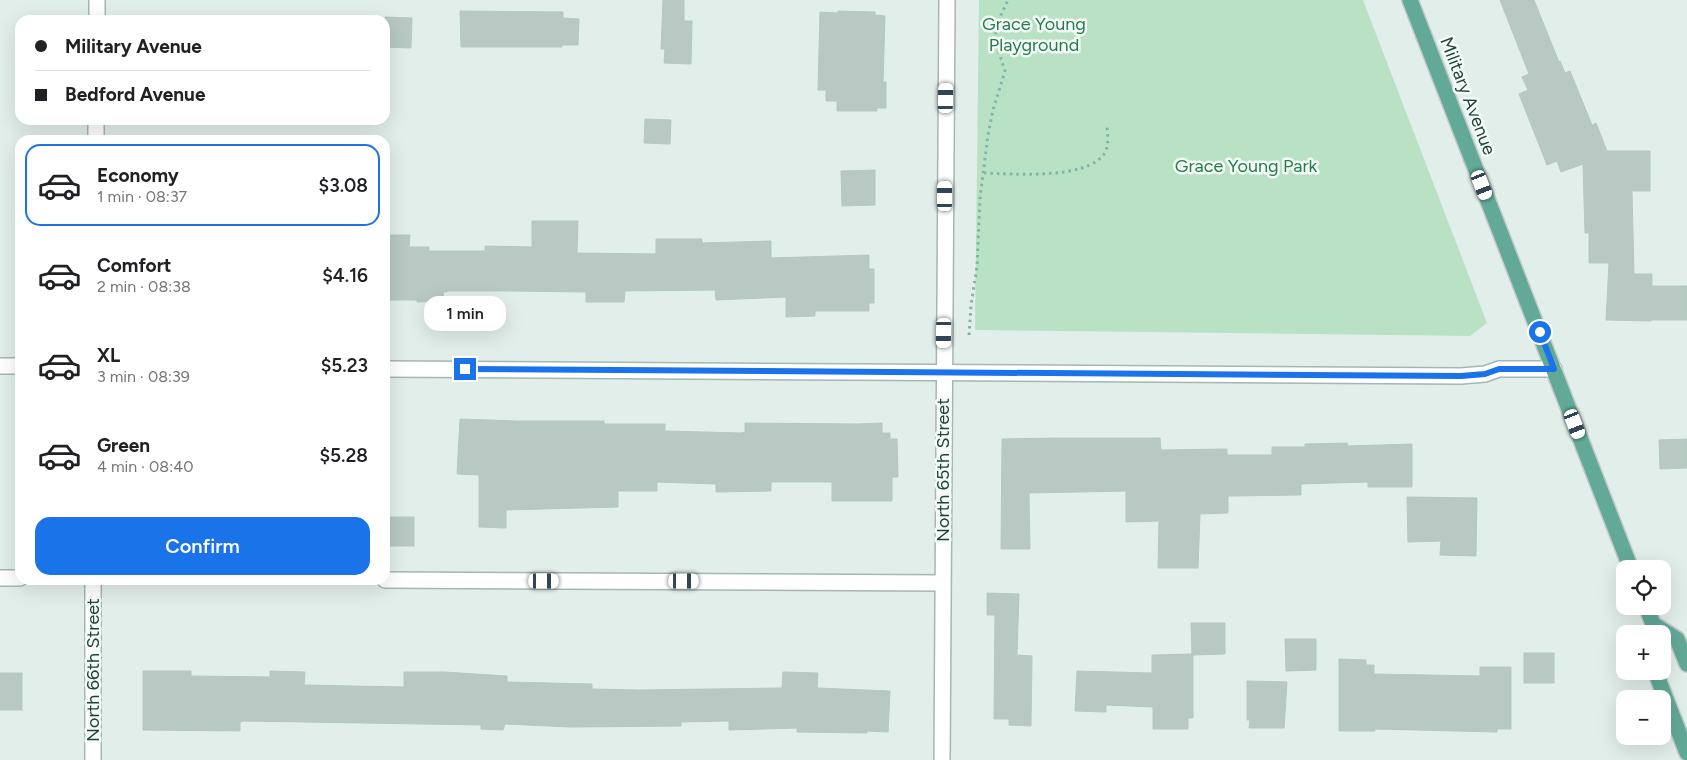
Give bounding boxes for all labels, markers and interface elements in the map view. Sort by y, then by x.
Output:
park label: Grace Young Playground [982,13,1086,56]
street label: Military Avenue [1435,34,1501,158]
text: Military Avenue [65,35,202,58]
text: Bedford Avenue [65,83,205,106]
car [938,83,953,113]
park label: Grace Young Park [1175,155,1318,177]
icon: car [37,163,82,208]
text: Economy [97,164,179,187]
car [1469,168,1494,202]
text: $3.08 [319,174,368,197]
car [937,181,952,211]
text: 1 min · 08:37 [97,187,187,206]
icon: car [37,253,82,298]
text: Comfort [97,254,172,277]
text: $4.16 [322,264,368,287]
text: 2 min · 08:38 [97,277,191,296]
callout: 1 min [424,296,506,332]
text: 1 min [446,304,484,323]
car [936,318,951,348]
route start [1529,321,1551,343]
icon: car [37,343,82,388]
text: XL [97,344,120,367]
text: $5.23 [321,354,368,377]
route end [454,358,476,380]
text: 3 min · 08:39 [97,367,190,386]
street label: North 65th Street [932,398,954,542]
car [1562,407,1587,441]
icon: car [37,433,82,478]
text: Green [97,434,150,457]
text: $5.28 [320,444,368,467]
text: 4 min · 08:40 [97,457,193,476]
button: Confirm [35,517,370,575]
map controls [1616,560,1671,745]
button: locate [1616,560,1671,615]
car [529,574,559,589]
car [669,574,699,589]
street label: North 66th Street [82,598,104,742]
button: + [1616,625,1671,680]
button: − [1616,690,1671,745]

